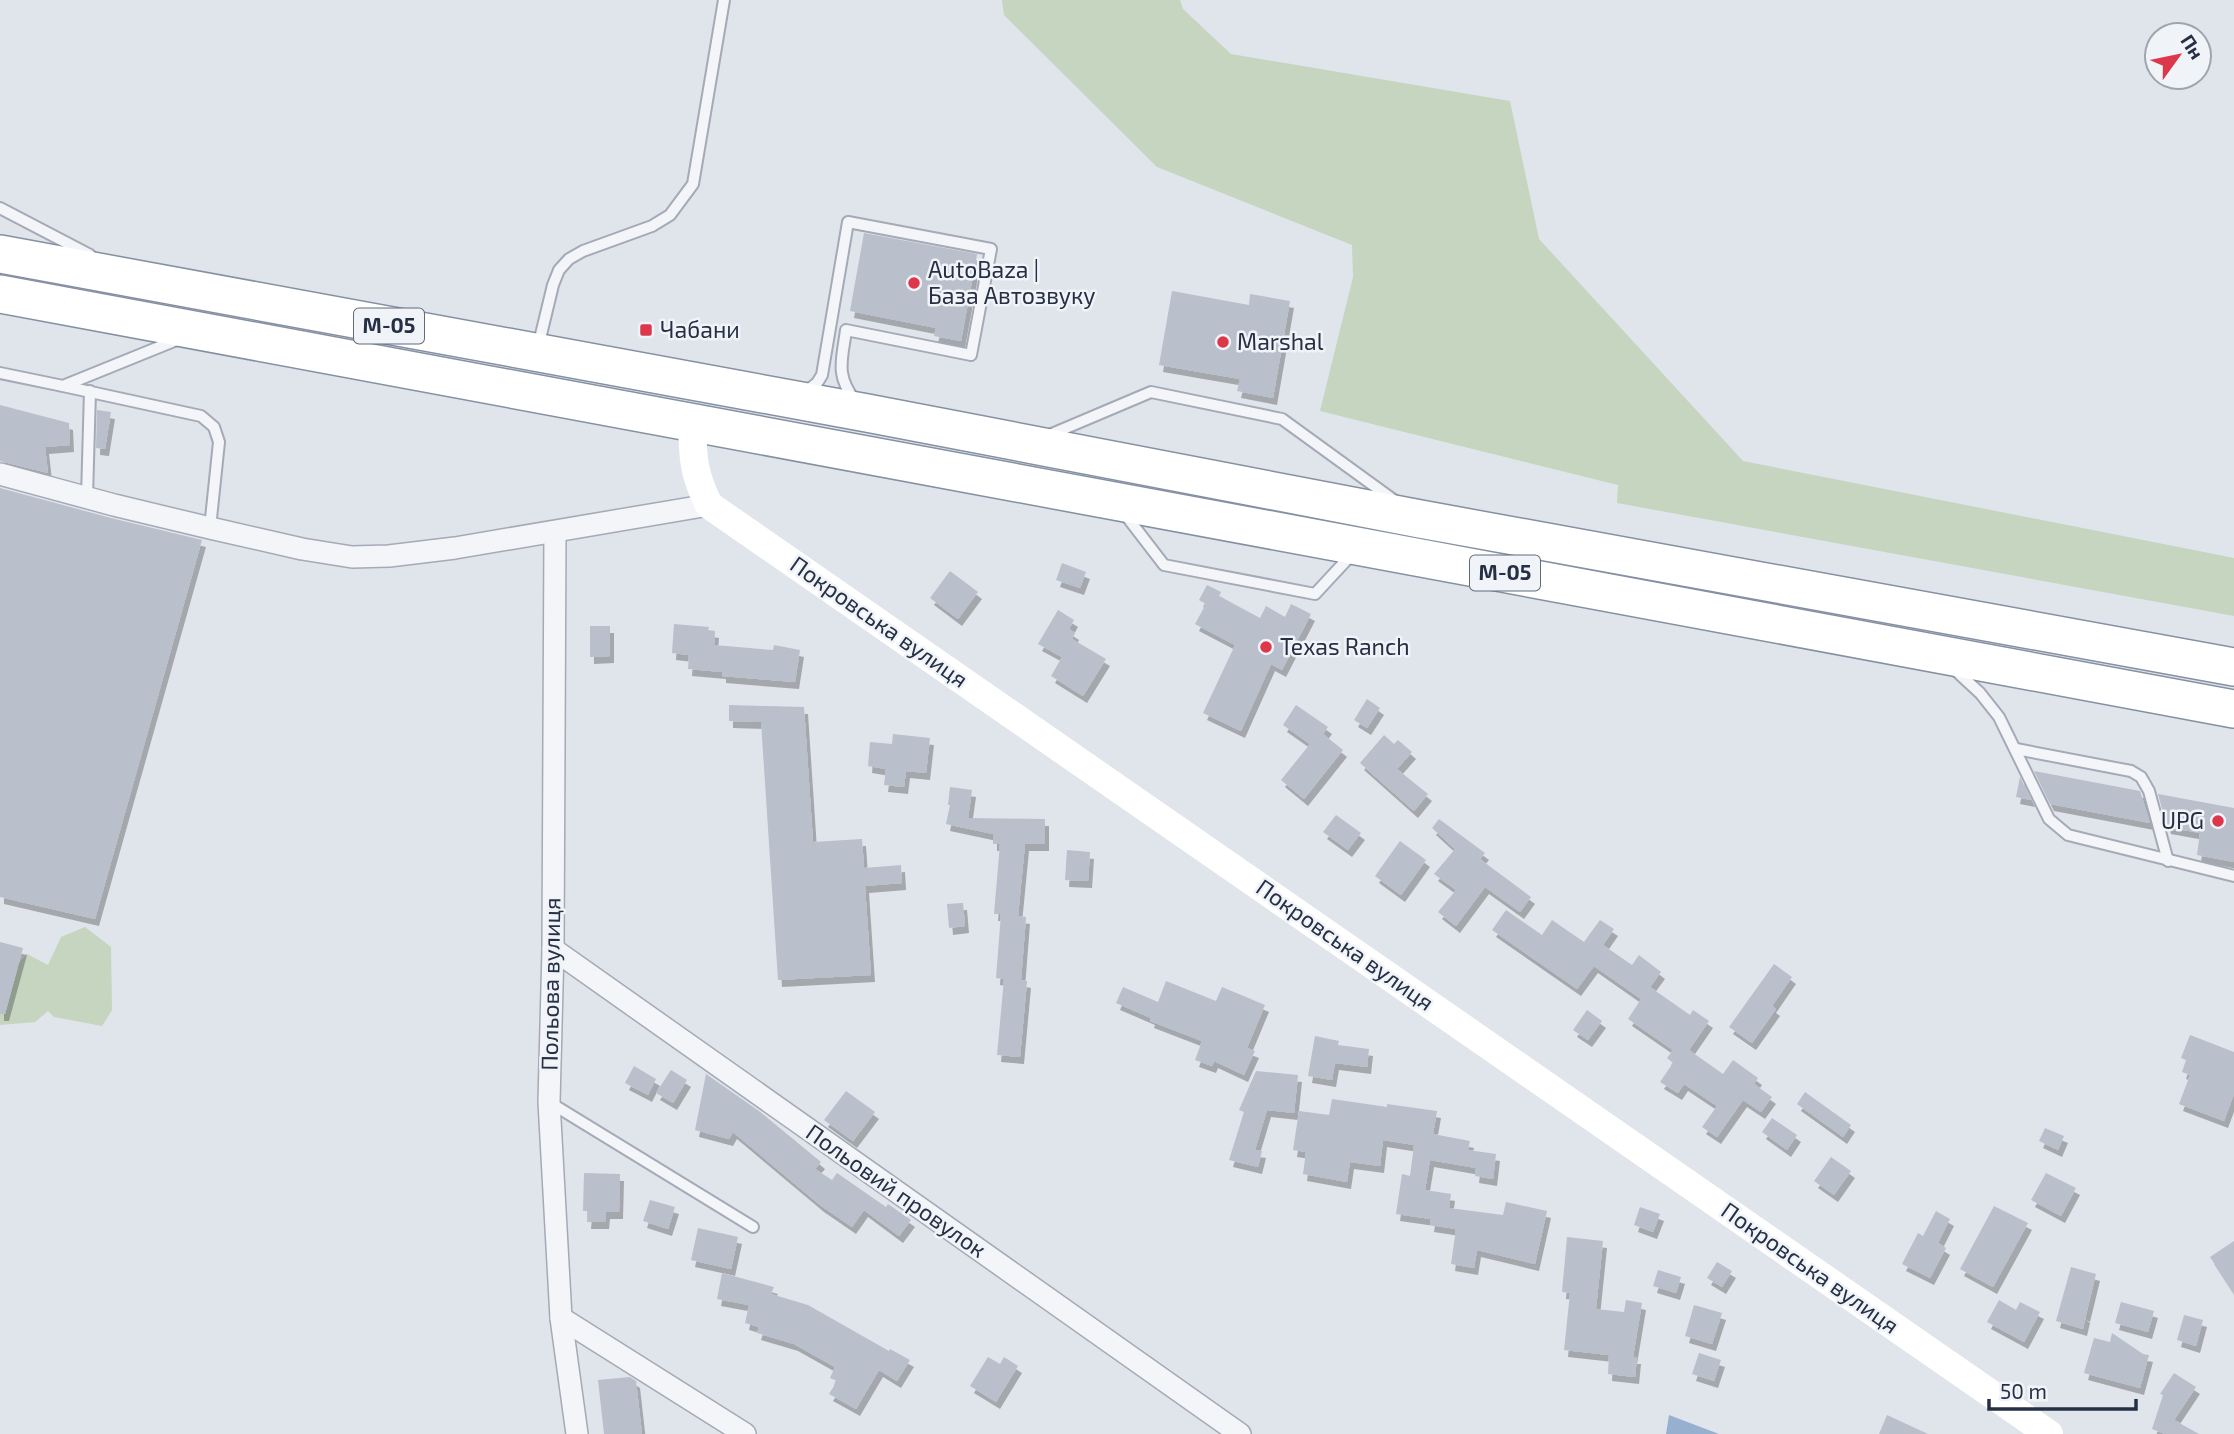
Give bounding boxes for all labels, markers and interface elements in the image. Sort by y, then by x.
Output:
north arrow [2143,21,2213,91]
text: Пн [2176,30,2209,63]
place label: AutoBaza | База Автозвуку [928,255,1096,310]
marker: AutoBaza | База Автозвуку [906,275,922,291]
road number: М-05 [354,308,424,344]
place label: Чабани [660,315,740,343]
marker: Чабани [638,322,654,338]
place label: Marshal [1237,327,1324,355]
marker: Marshal [1215,334,1231,350]
street label: Покровська вулиця [785,549,974,694]
road number: М-05 [1470,556,1540,590]
place label: Texas Ranch [1280,632,1410,660]
marker: Texas Ranch [1258,639,1274,655]
place label: UPG [2161,806,2204,834]
marker: UPG [2210,813,2226,829]
street label: Покровська вулиця [1251,872,1440,1017]
street label: Польова вулиця [534,897,567,1071]
street label: Польовий провулок [801,1118,992,1264]
street label: Покровська вулиця [1716,1195,1905,1340]
scale bar [1989,1368,2136,1412]
text: 50 m [2000,1378,2047,1403]

